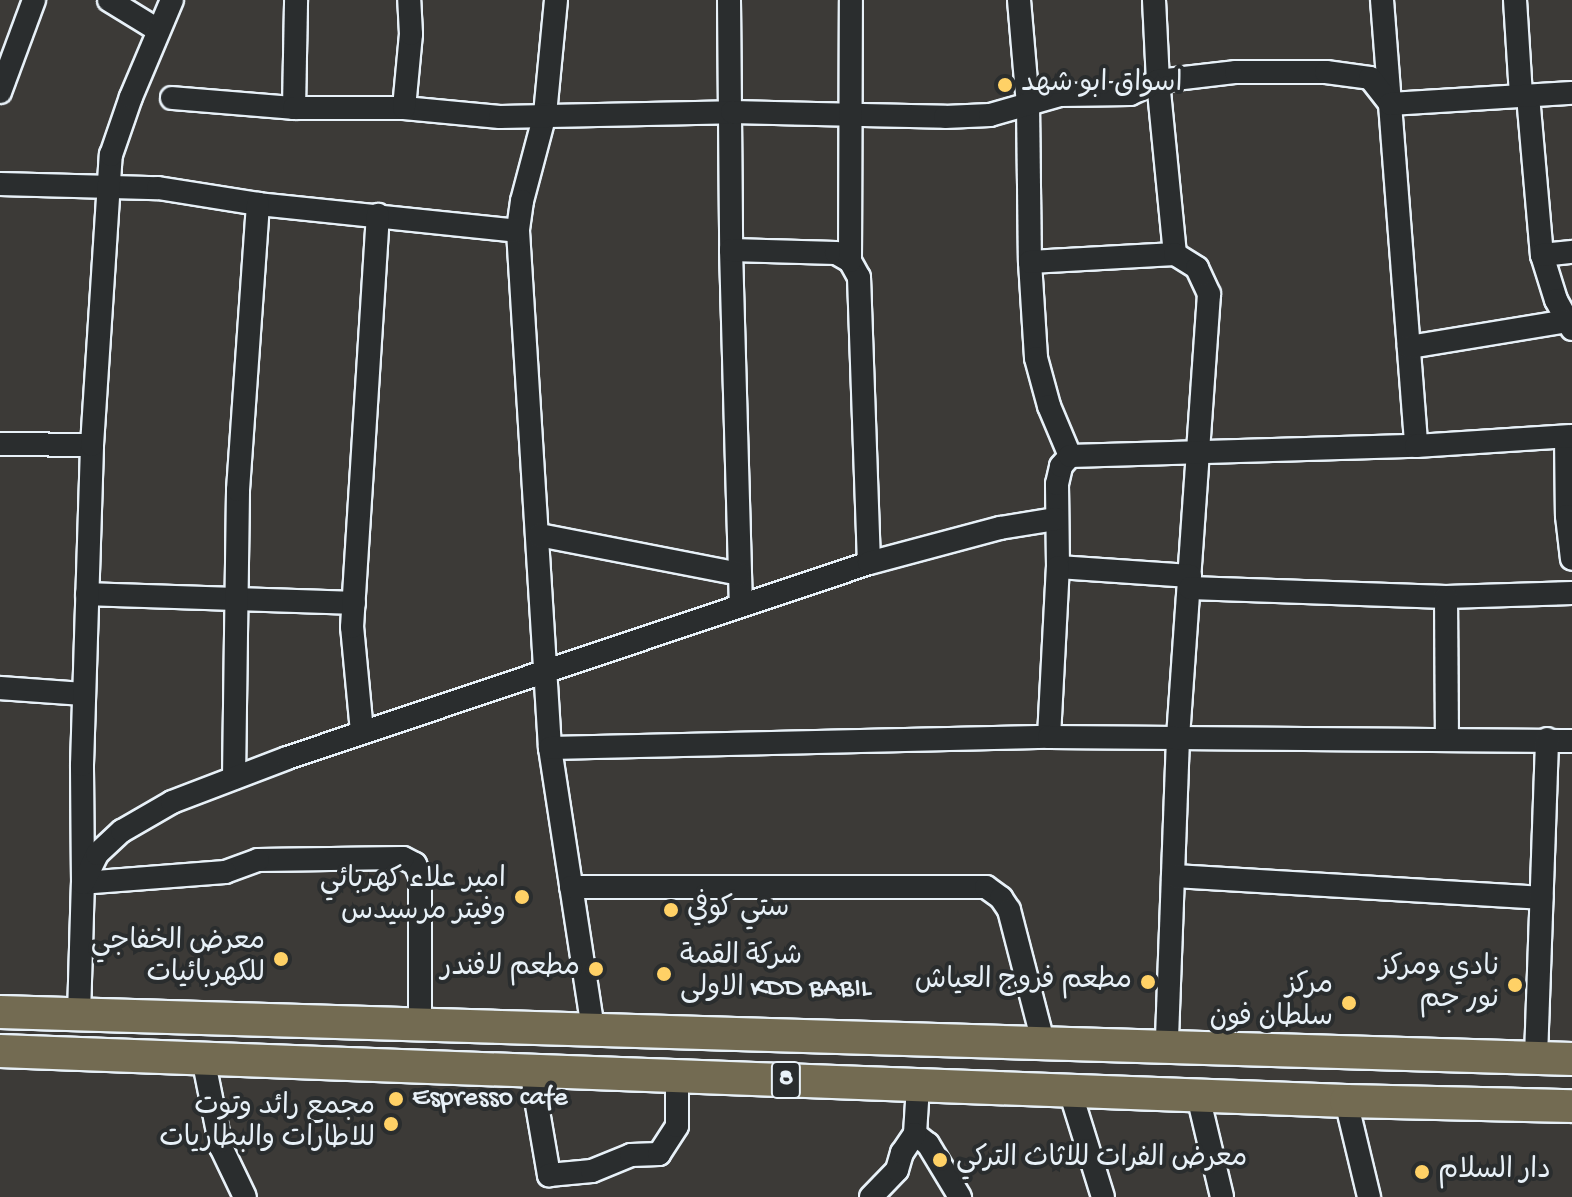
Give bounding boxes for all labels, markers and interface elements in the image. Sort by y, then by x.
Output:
place label: اسواق ابو شهد [1021,68,1182,102]
marker: اسواق ابو شهد [996,76,1014,94]
place label: امير علاء كهربائي وفيتر مرسيدس [320,864,506,930]
marker: امير علاء كهربائي وفيتر مرسيدس [513,888,531,906]
place label: ستي كوفي [687,893,789,927]
marker: ستي كوفي [662,901,680,919]
place label: معرض الخفاجي للكهربائيات [91,926,265,992]
place label: شركة القمة الاولى KDD BABIL [680,941,871,1007]
marker: معرض الخفاجي للكهربائيات [272,950,290,968]
place label: مطعم لافندر [441,952,580,986]
place label: نادي ومركز نور جم [1379,952,1499,1018]
marker: مطعم لافندر [587,960,605,978]
marker: شركة القمة الاولى KDD BABIL [655,965,673,983]
place label: مطعم فروج العياش [915,965,1132,999]
place label: مركز سلطان فون [1210,970,1333,1036]
marker: مطعم فروج العياش [1139,973,1157,991]
marker: نادي ومركز نور جم [1506,976,1524,994]
marker: مركز سلطان فون [1340,994,1358,1012]
road number: 8 [770,1058,802,1102]
place label: Espresso cafe [412,1082,568,1116]
marker: Espresso cafe [387,1090,405,1108]
place label: مجمع رائد وتوت للاطارات والبطاريات [159,1091,375,1157]
marker: مجمع رائد وتوت للاطارات والبطاريات [382,1115,400,1133]
place label: معرض الفرات للاثاث التركي [956,1143,1247,1177]
marker: معرض الفرات للاثاث التركي [931,1151,949,1169]
place label: دار السلام [1438,1155,1551,1189]
marker: دار السلام [1413,1163,1431,1181]

